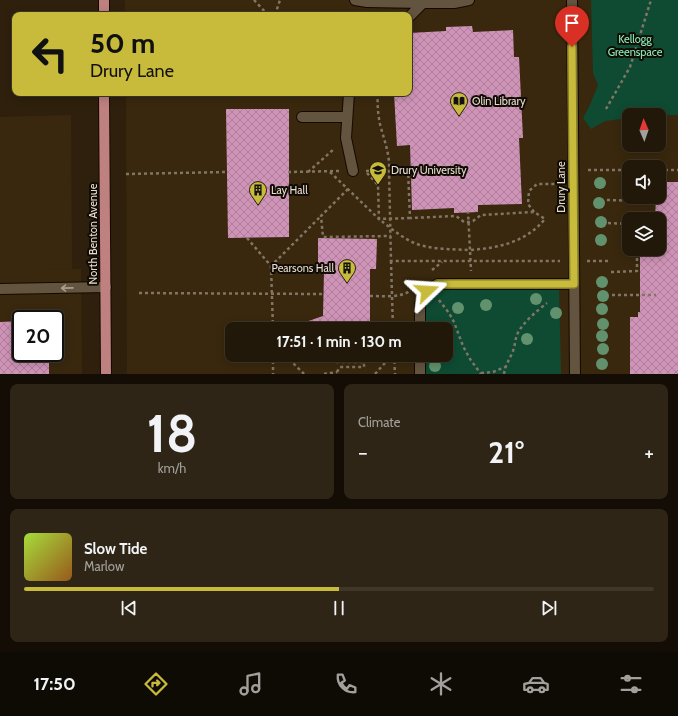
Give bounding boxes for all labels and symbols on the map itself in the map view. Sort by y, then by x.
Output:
pin [555,6,589,47]
park label: Kellogg Greenspace [608,32,663,59]
library icon: Olin Library [449,91,469,116]
place label: Olin Library [472,94,526,108]
north arrow [622,108,666,152]
school or university icon: Drury University [368,160,388,185]
street label: Drury Lane [554,161,568,213]
place label: Drury University [391,163,467,177]
building icon: Lay Hall [248,180,268,205]
street label: North Benton Avenue [86,183,100,284]
place label: Lay Hall [271,183,308,197]
building icon: Pearsons Hall [337,258,357,283]
place label: Pearsons Hall [272,261,334,275]
position arrow [406,270,448,312]
one-way arrow [61,284,74,292]
speed limit sign: 20 [12,310,64,362]

